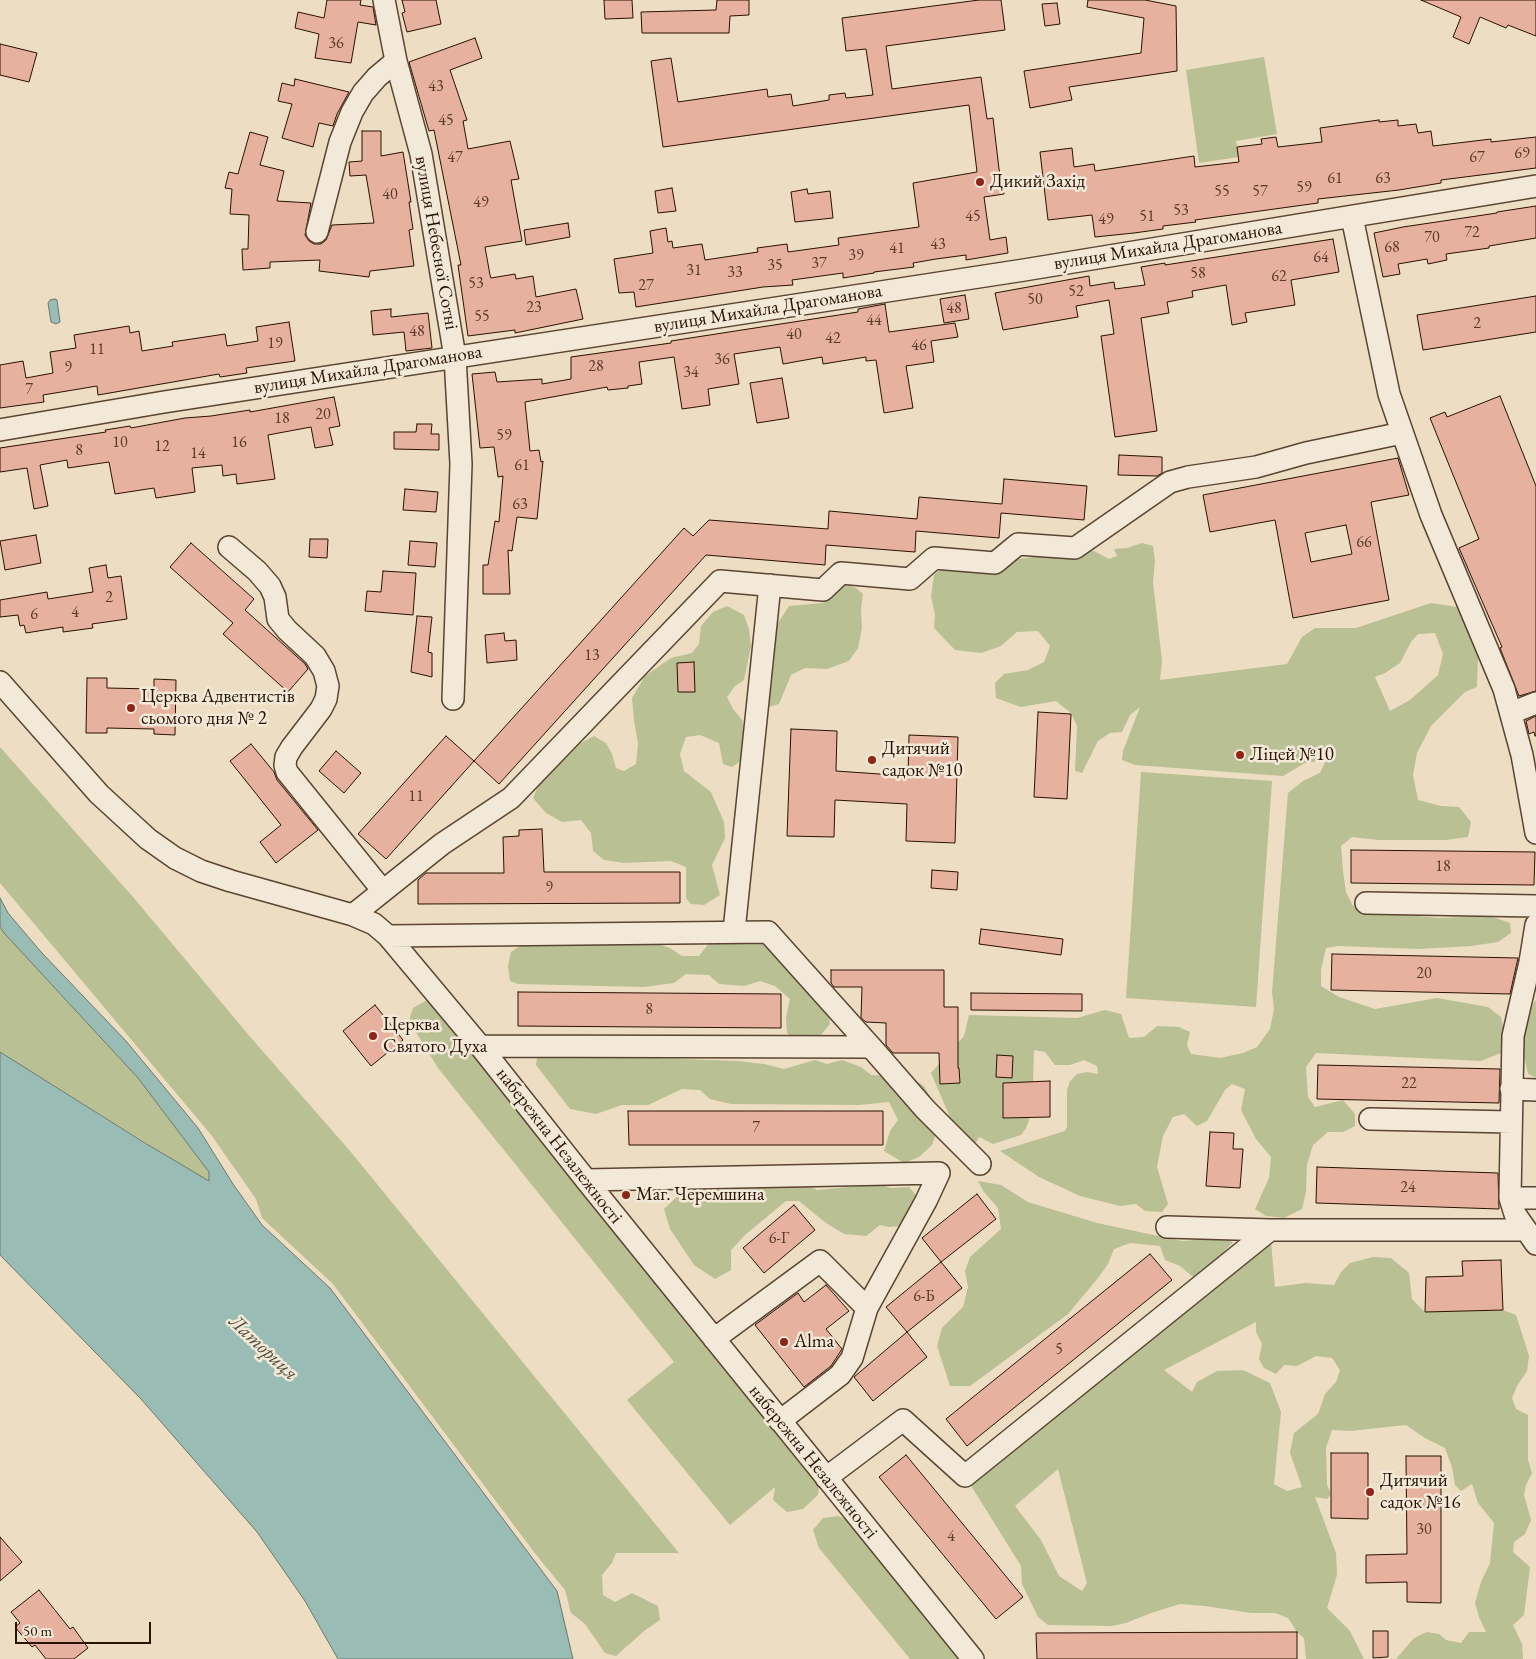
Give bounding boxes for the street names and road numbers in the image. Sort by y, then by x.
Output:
street label: вулиця Небесної Сотні [409,154,463,332]
street label: вулиця Михайла Драгоманова [1052,217,1284,275]
street label: вулиця Михайла Драгоманова [652,280,884,338]
street label: вулиця Михайла Драгоманова [252,341,484,399]
street label: набережна Незалежності [491,1063,627,1229]
street label: набережна Незалежності [744,1380,882,1544]

